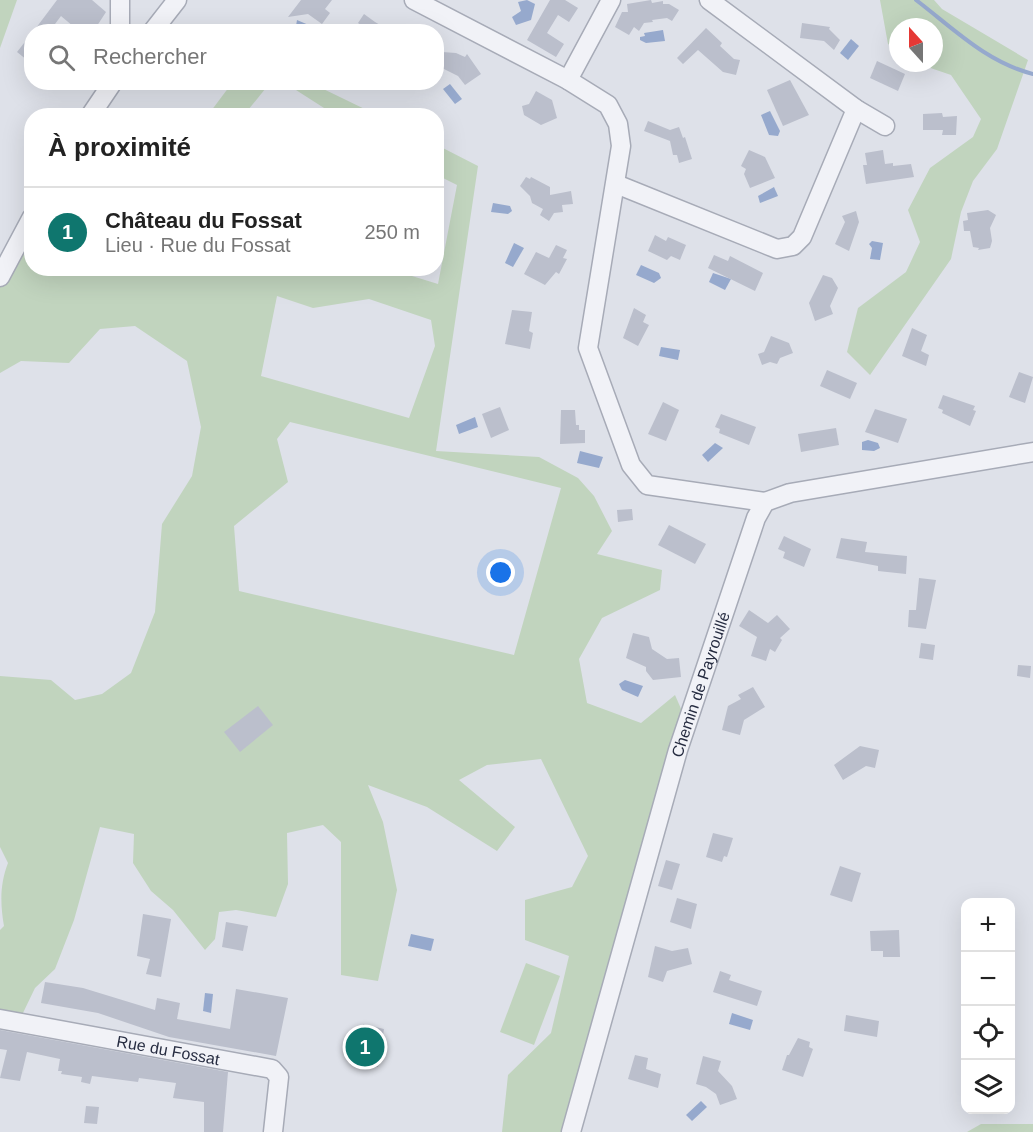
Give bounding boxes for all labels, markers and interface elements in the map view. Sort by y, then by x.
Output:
north arrow [889,18,943,72]
search box [24,24,444,90]
icon: search [45,41,78,74]
text: Rechercher [93,44,207,69]
text: À proximité [48,132,191,162]
text: Château du Fossat [105,208,302,233]
text: 1 [62,221,73,243]
text: 250 m [364,221,420,243]
text: Lieu · Rue du Fossat [105,234,291,256]
your location [486,558,515,587]
street label: Chemin de Payrouillé [668,610,733,759]
map controls [961,898,1015,1114]
button: + [961,898,1015,952]
button: − [961,952,1015,1006]
button: locate [961,1006,1015,1060]
pin: 1 [346,1024,385,1070]
street label: Rue du Fossat [115,1033,221,1068]
button: layers [961,1060,1015,1114]

